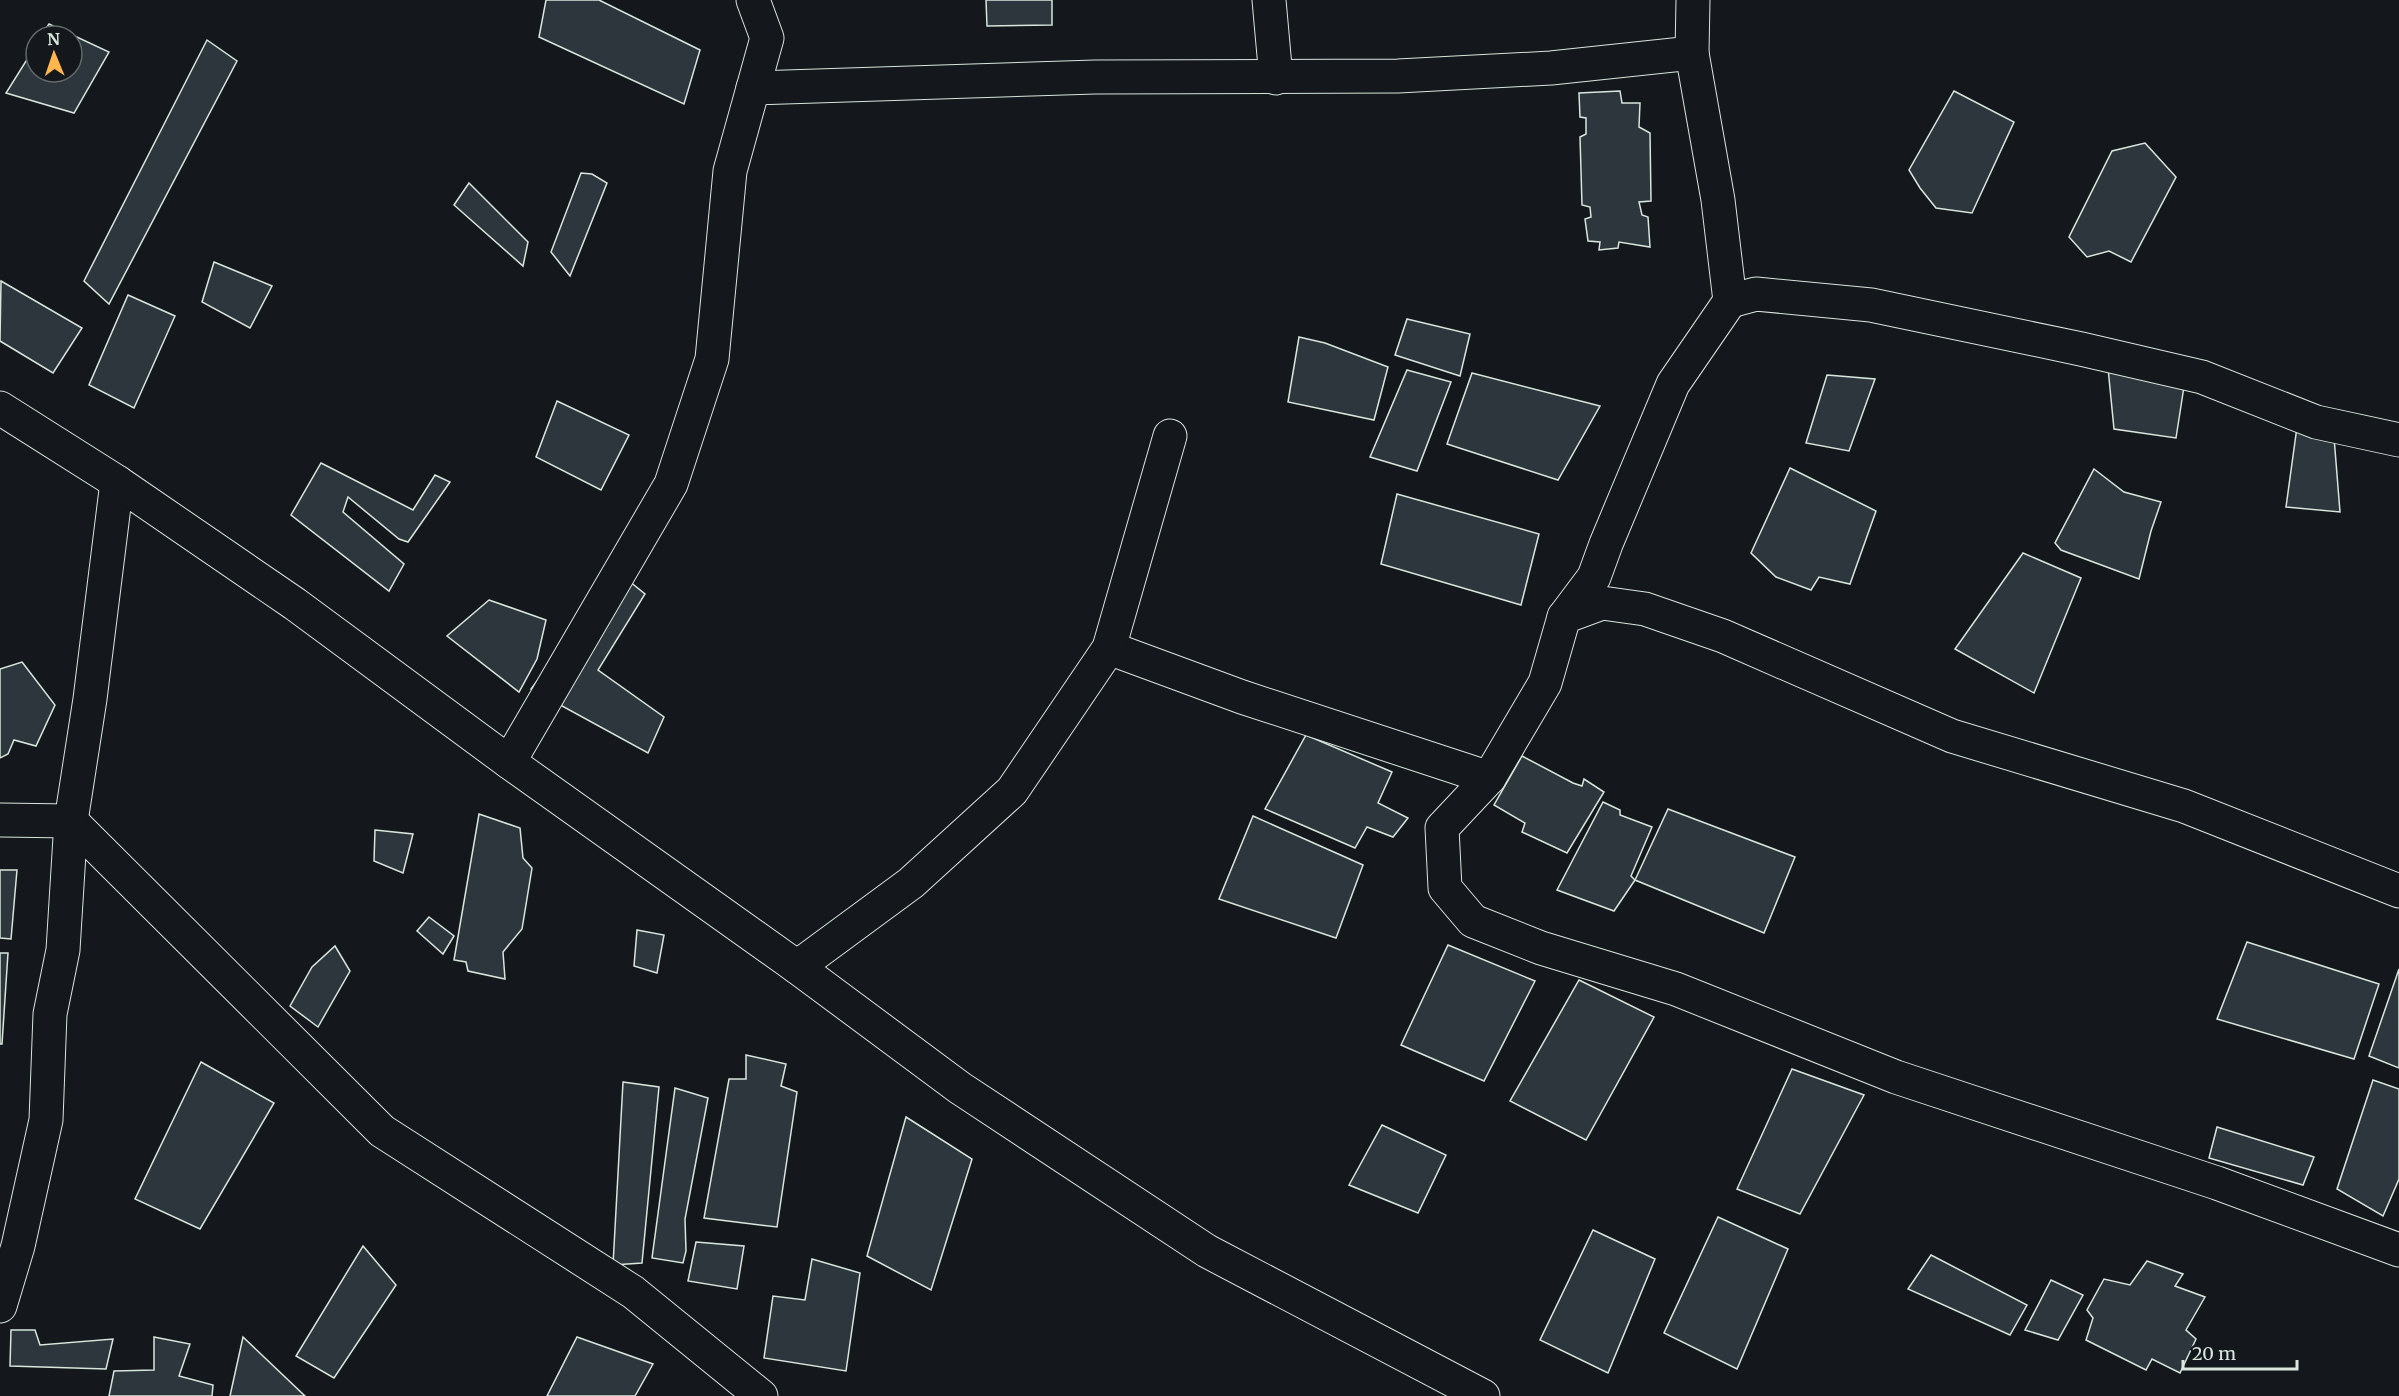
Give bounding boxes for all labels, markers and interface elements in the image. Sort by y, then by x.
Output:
north arrow [24,24,84,84]
text: N [47,29,61,49]
scale bar [2183,1333,2297,1371]
text: 20 m [2192,1342,2236,1365]

